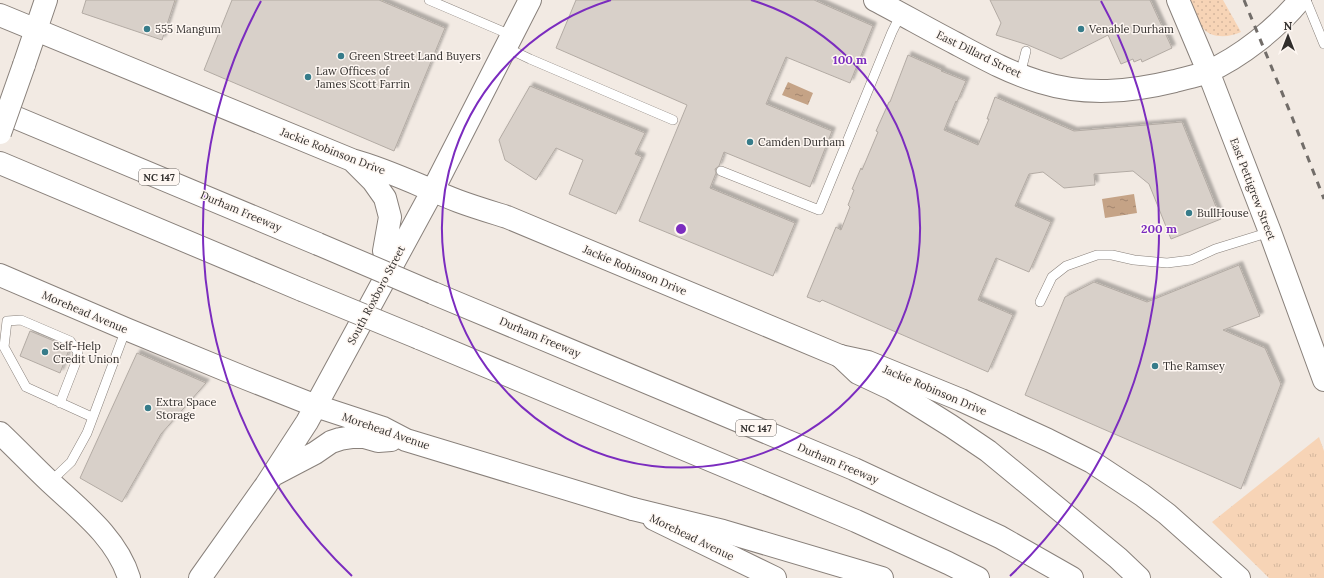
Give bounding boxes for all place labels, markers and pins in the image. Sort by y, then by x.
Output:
place label: 555 Mangum [155,22,221,36]
place label: Venable Durham [1088,22,1174,36]
marker: 555 Mangum [142,24,152,34]
marker: Venable Durham [1076,24,1086,34]
place label: Green Street Land Buyers [349,49,481,63]
marker: Green Street Land Buyers [336,51,346,61]
place label: Law Offices of James Scott Farrin [315,64,410,91]
marker: Law Offices of James Scott Farrin [303,72,313,82]
place label: Camden Durham [758,135,845,149]
marker: Camden Durham [745,137,755,147]
place label: BullHouse [1197,206,1249,220]
marker: BullHouse [1184,208,1194,218]
centre of rings [674,222,688,236]
place label: Self-Help Credit Union [53,339,120,366]
marker: Self-Help Credit Union [40,347,50,357]
place label: The Ramsey [1163,359,1225,373]
marker: The Ramsey [1150,361,1160,371]
place label: Extra Space Storage [156,395,216,422]
marker: Extra Space Storage [143,403,153,413]

